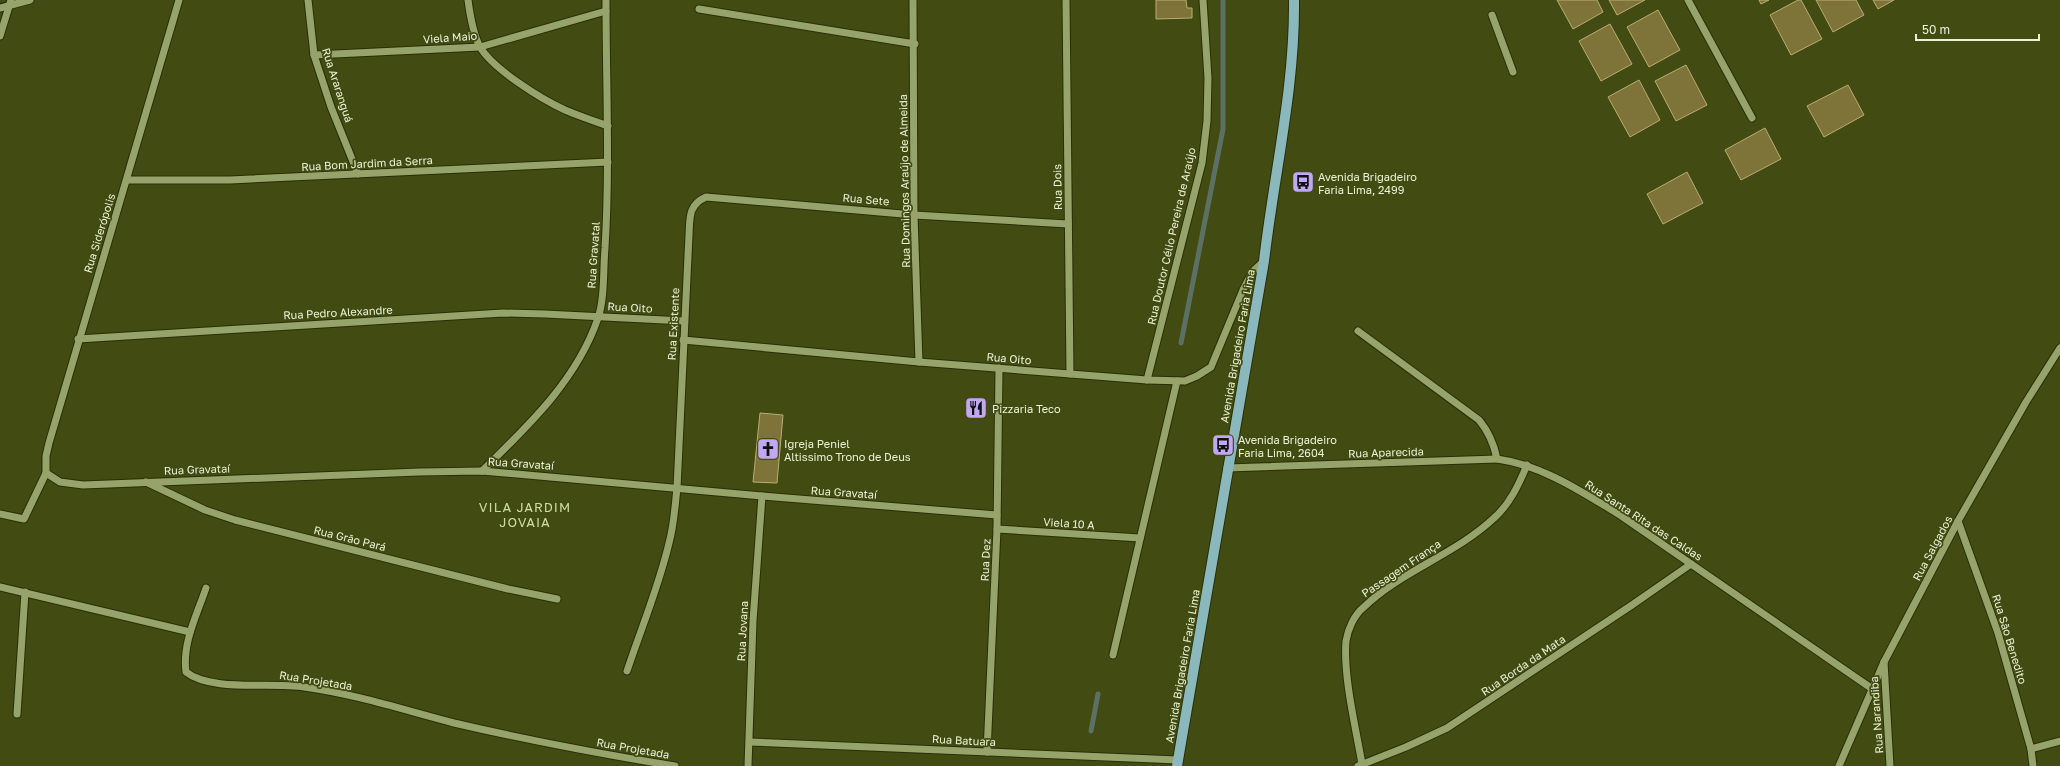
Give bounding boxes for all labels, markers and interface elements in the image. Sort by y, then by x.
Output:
scale bar [1916,16,2039,42]
text: 50 m [1922,22,1950,37]
street label: Viela Maio [422,29,478,45]
street label: Rua Araranguá [320,46,356,124]
street label: Rua Domingos Araújo de Almeida [896,94,912,268]
street label: Rua Doutor Célio Pereira de Araújo [1144,146,1198,326]
street label: Rua Bom Jardim da Serra [301,153,433,173]
street label: Rua Dois [1050,164,1064,210]
bus stop icon: Avenida Brigadeiro Faria Lima, 2499 [1290,169,1316,195]
place label: Avenida Brigadeiro Faria Lima, 2499 [1318,170,1417,196]
street label: Rua Sete [842,190,890,208]
street label: Rua Siderópolis [81,192,117,274]
street label: Rua Gravatal [584,221,602,289]
street label: Avenida Brigadeiro Faria Lima [1217,268,1257,424]
street label: Rua Existente [665,287,681,361]
street label: Rua Oito [607,299,653,315]
street label: Rua Pedro Alexandre [283,303,393,321]
street label: Rua Oito [986,350,1032,366]
restaurant icon: Pizzaria Teco [963,395,989,421]
place label: Pizzaria Teco [992,402,1061,415]
bus stop icon: Avenida Brigadeiro Faria Lima, 2604 [1210,432,1236,458]
place label: Avenida Brigadeiro Faria Lima, 2604 [1238,433,1337,459]
church icon: Igreja Peniel Altissimo Trono de Deus [755,436,781,462]
place label: Igreja Peniel Altissimo Trono de Deus [784,437,911,463]
street label: Rua Aparecida [1348,444,1424,460]
street label: Rua Gravataí [487,454,556,472]
street label: Rua Gravataí [164,461,231,477]
street label: Rua Santa Rita das Caldas [1583,477,1705,563]
street label: Rua Gravataí [810,483,879,501]
district label: VILA JARDIM JOVAIA [479,499,571,530]
street label: Rua Salgados [1909,513,1955,583]
street label: Viela 10 A [1043,515,1096,531]
street label: Rua Grão Pará [312,523,388,553]
street label: Passagem França [1359,537,1443,599]
street label: Rua Dez [977,538,993,582]
street label: Avenida Brigadeiro Faria Lima [1162,588,1202,744]
street label: Rua São Benedito [1990,593,2030,686]
street label: Rua Jovana [734,601,750,661]
street label: Rua Borda da Mata [1478,632,1568,698]
street label: Rua Projetada [279,668,353,692]
street label: Rua Narandiba [1867,676,1885,754]
street label: Rua Batuara [932,732,996,748]
street label: Rua Projetada [596,735,670,761]

